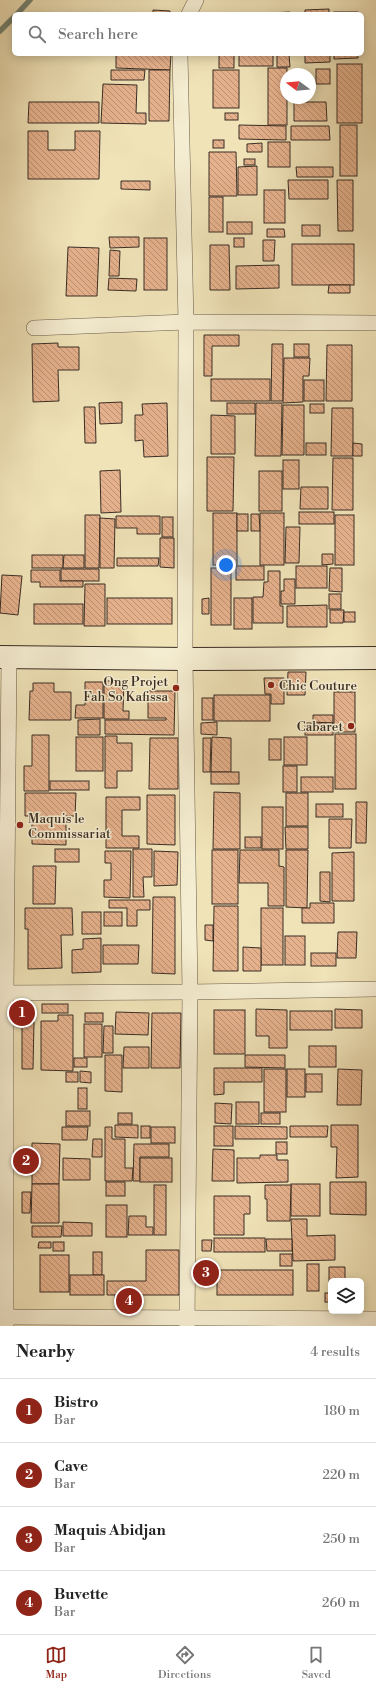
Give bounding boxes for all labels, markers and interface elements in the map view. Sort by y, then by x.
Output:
search box [12,12,364,56]
icon: search [26,23,48,45]
text: Search here [58,25,138,44]
north arrow [280,68,316,104]
your location [216,555,236,575]
place label: Ong Projet Fah So Kafissa [83,674,168,705]
place label: Chic Couture [279,678,357,694]
marker: Chic Couture [266,680,276,690]
marker: Ong Projet Fah So Kafissa [171,683,181,693]
place label: Cabaret [297,719,343,735]
marker: Cabaret [346,721,356,731]
place label: Maquis le Commissariat [28,811,111,842]
marker: Maquis le Commissariat [15,820,25,830]
pin: 1 [9,998,35,1028]
pin: 2 [13,1146,39,1176]
pin: 3 [193,1258,219,1288]
map controls [328,1278,364,1314]
button: layers [328,1278,364,1314]
pin: 4 [116,1286,142,1316]
text: Nearby [16,1341,75,1363]
text: 4 results [310,1344,360,1360]
text: Bistro [54,1393,98,1412]
text: 1 [26,1403,32,1419]
text: 180 m [324,1403,360,1419]
text: Bar [54,1412,75,1428]
text: Cave [54,1457,88,1476]
text: 2 [25,1467,33,1483]
text: 220 m [322,1467,360,1483]
text: Bar [54,1476,75,1492]
text: Maquis Abidjan [54,1521,166,1540]
text: 3 [25,1531,33,1547]
text: 250 m [323,1531,360,1547]
text: Bar [54,1540,75,1556]
text: Buvette [54,1585,108,1604]
text: 4 [25,1595,33,1611]
text: 260 m [322,1595,360,1611]
text: Bar [54,1604,75,1620]
tab: Map [45,1644,67,1682]
tab: Directions [158,1644,211,1682]
tab: Saved [302,1644,331,1682]

